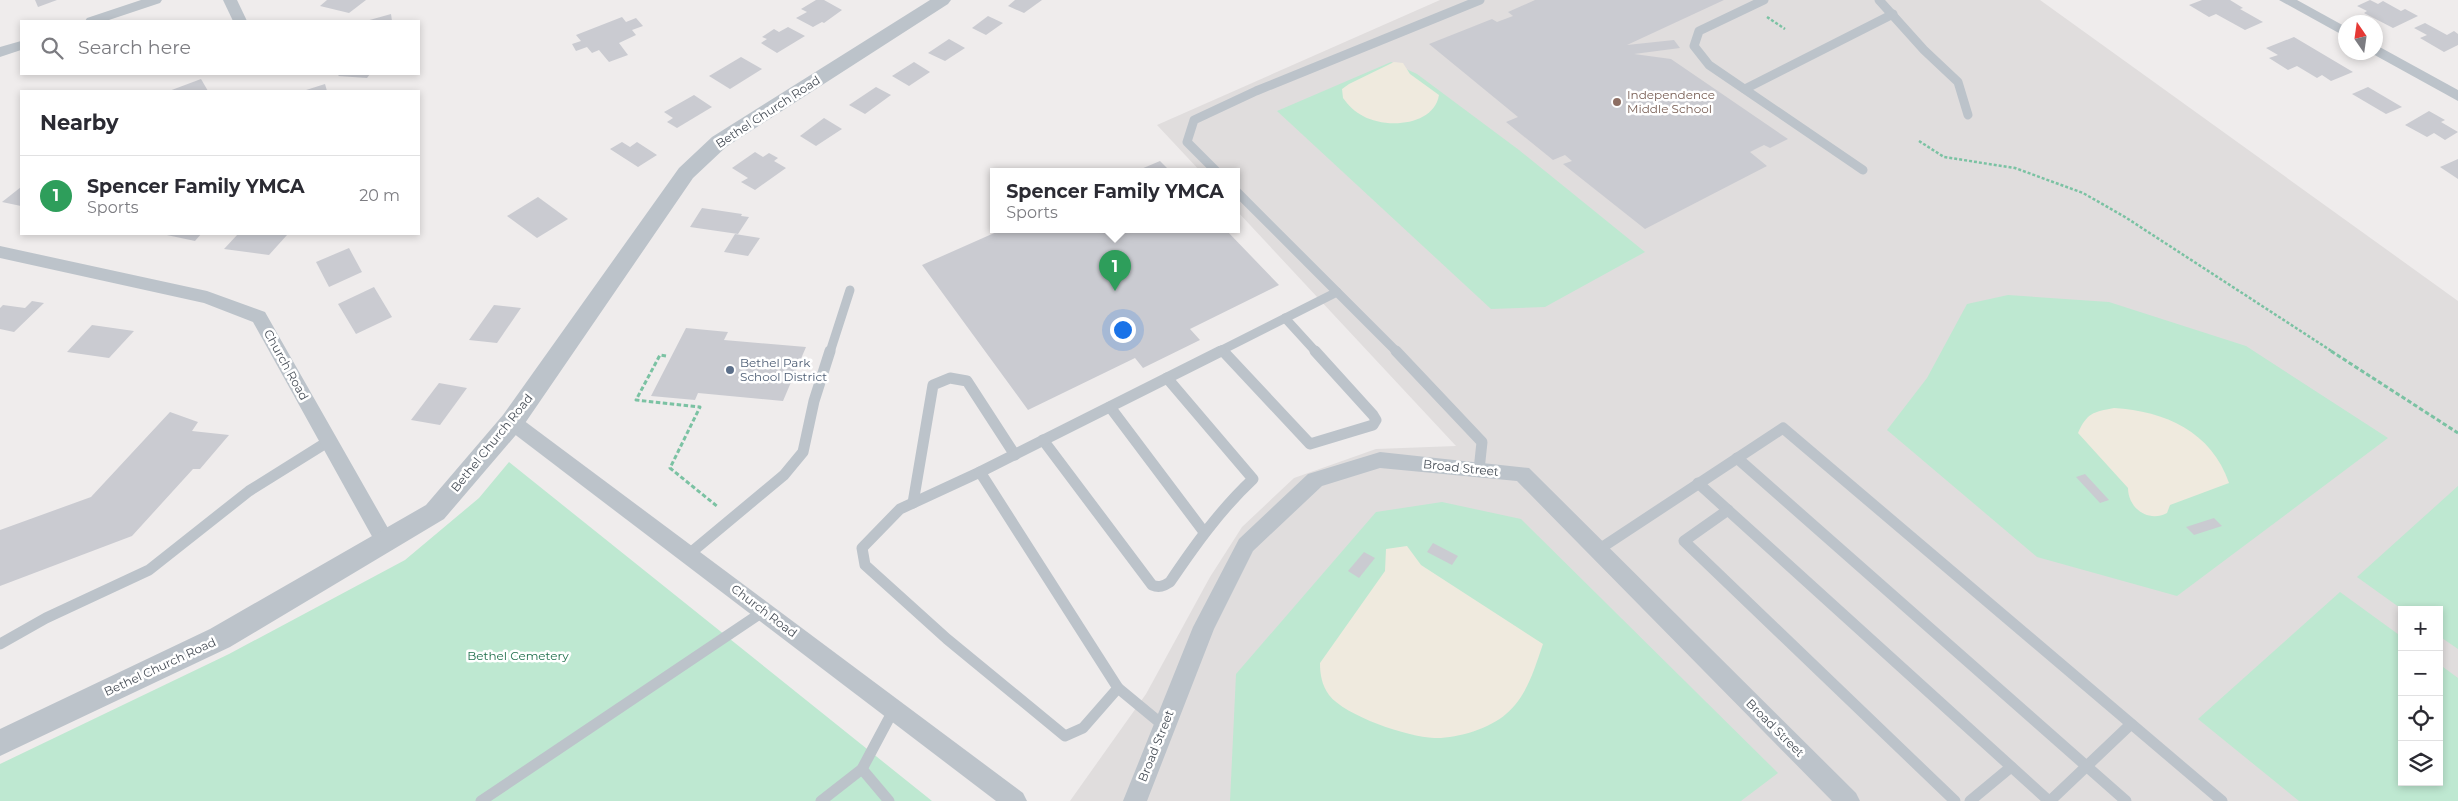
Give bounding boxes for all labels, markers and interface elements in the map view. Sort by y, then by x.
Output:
north arrow [2338,15,2383,60]
search box [20,20,420,75]
icon: search [38,34,66,62]
text: Search here [78,36,191,59]
street label: Bethel Church Road [713,72,823,151]
place label: Independence Middle School [1627,87,1715,116]
marker: Independence Middle School [1611,96,1623,108]
text: Nearby [40,110,119,135]
popup [990,168,1240,233]
text: Spencer Family YMCA [87,175,305,198]
text: Spencer Family YMCA [1006,180,1224,203]
text: 1 [53,186,59,205]
text: 20 m [359,186,400,205]
text: Sports [87,198,139,217]
text: Sports [1006,203,1058,222]
pin: 1 [1099,250,1131,291]
your location [1110,317,1136,343]
street label: Church Road [261,327,312,403]
place label: Bethel Park School District [740,355,827,384]
marker: Bethel Park School District [724,364,736,376]
street label: Bethel Church Road [448,391,536,495]
street label: Broad Street [1423,456,1500,479]
street label: Church Road [728,581,800,640]
map controls [2398,606,2443,786]
button: + [2398,606,2443,651]
street label: Bethel Church Road [102,634,218,699]
park label: Bethel Cemetery [467,648,569,663]
button: − [2398,651,2443,696]
street label: Broad Street [1743,696,1808,760]
button: locate [2398,696,2443,741]
street label: Broad Street [1134,708,1177,784]
button: layers [2398,741,2443,786]

